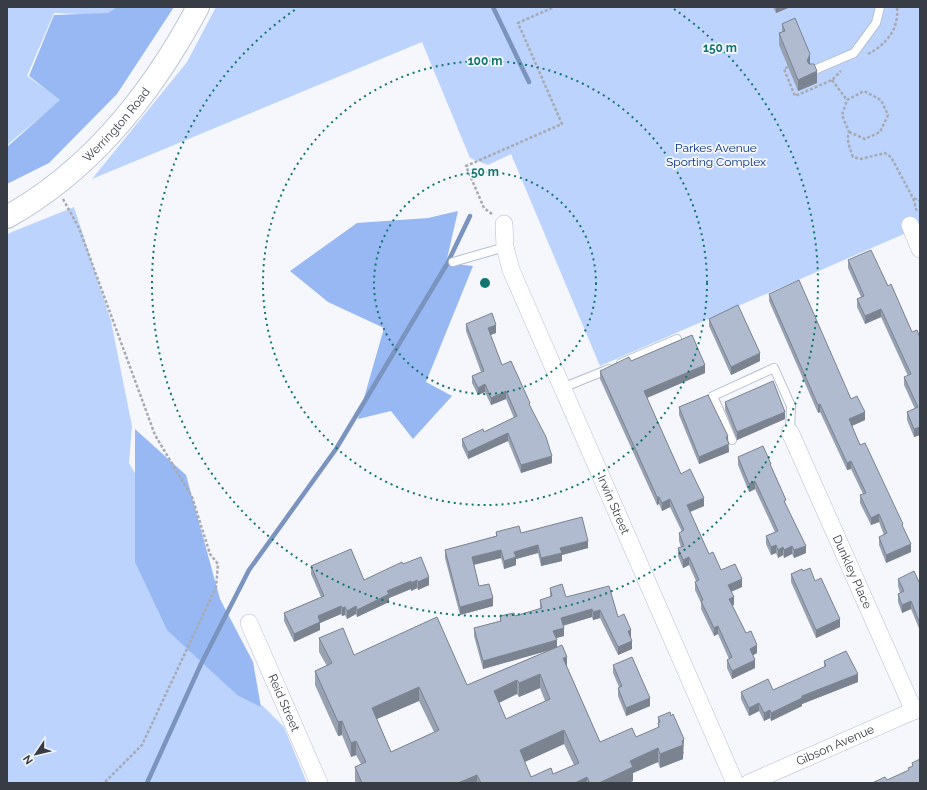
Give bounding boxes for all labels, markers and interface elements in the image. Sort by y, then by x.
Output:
text: 150 m [703,41,737,55]
text: 100 m [468,54,502,68]
street label: Werrington Road [80,85,153,165]
park label: Parkes Avenue Sporting Complex [666,141,766,169]
text: 50 m [471,165,499,179]
centre of rings [478,276,492,290]
street label: Irwin Street [595,473,633,536]
street label: Dunkley Place [830,533,875,611]
street label: Reid Street [265,672,303,734]
street label: Gibson Avenue [794,722,876,768]
north arrow [16,734,56,774]
text: N [20,752,36,767]

